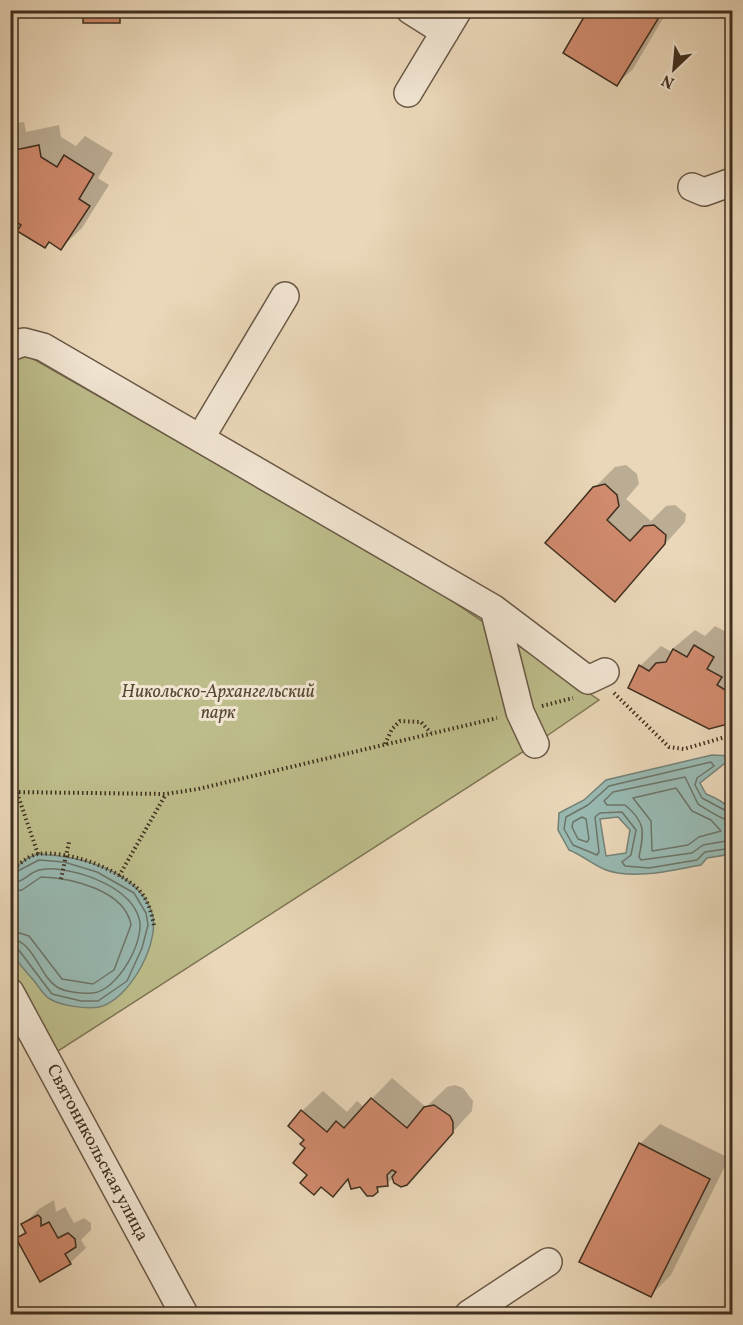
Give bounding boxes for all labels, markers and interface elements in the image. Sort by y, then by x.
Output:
north arrow [644,39,704,99]
text: N [658,68,678,93]
park label: Никольско-Архангельский парк [121,680,315,726]
street label: Святоникольская улица [40,1060,154,1246]

